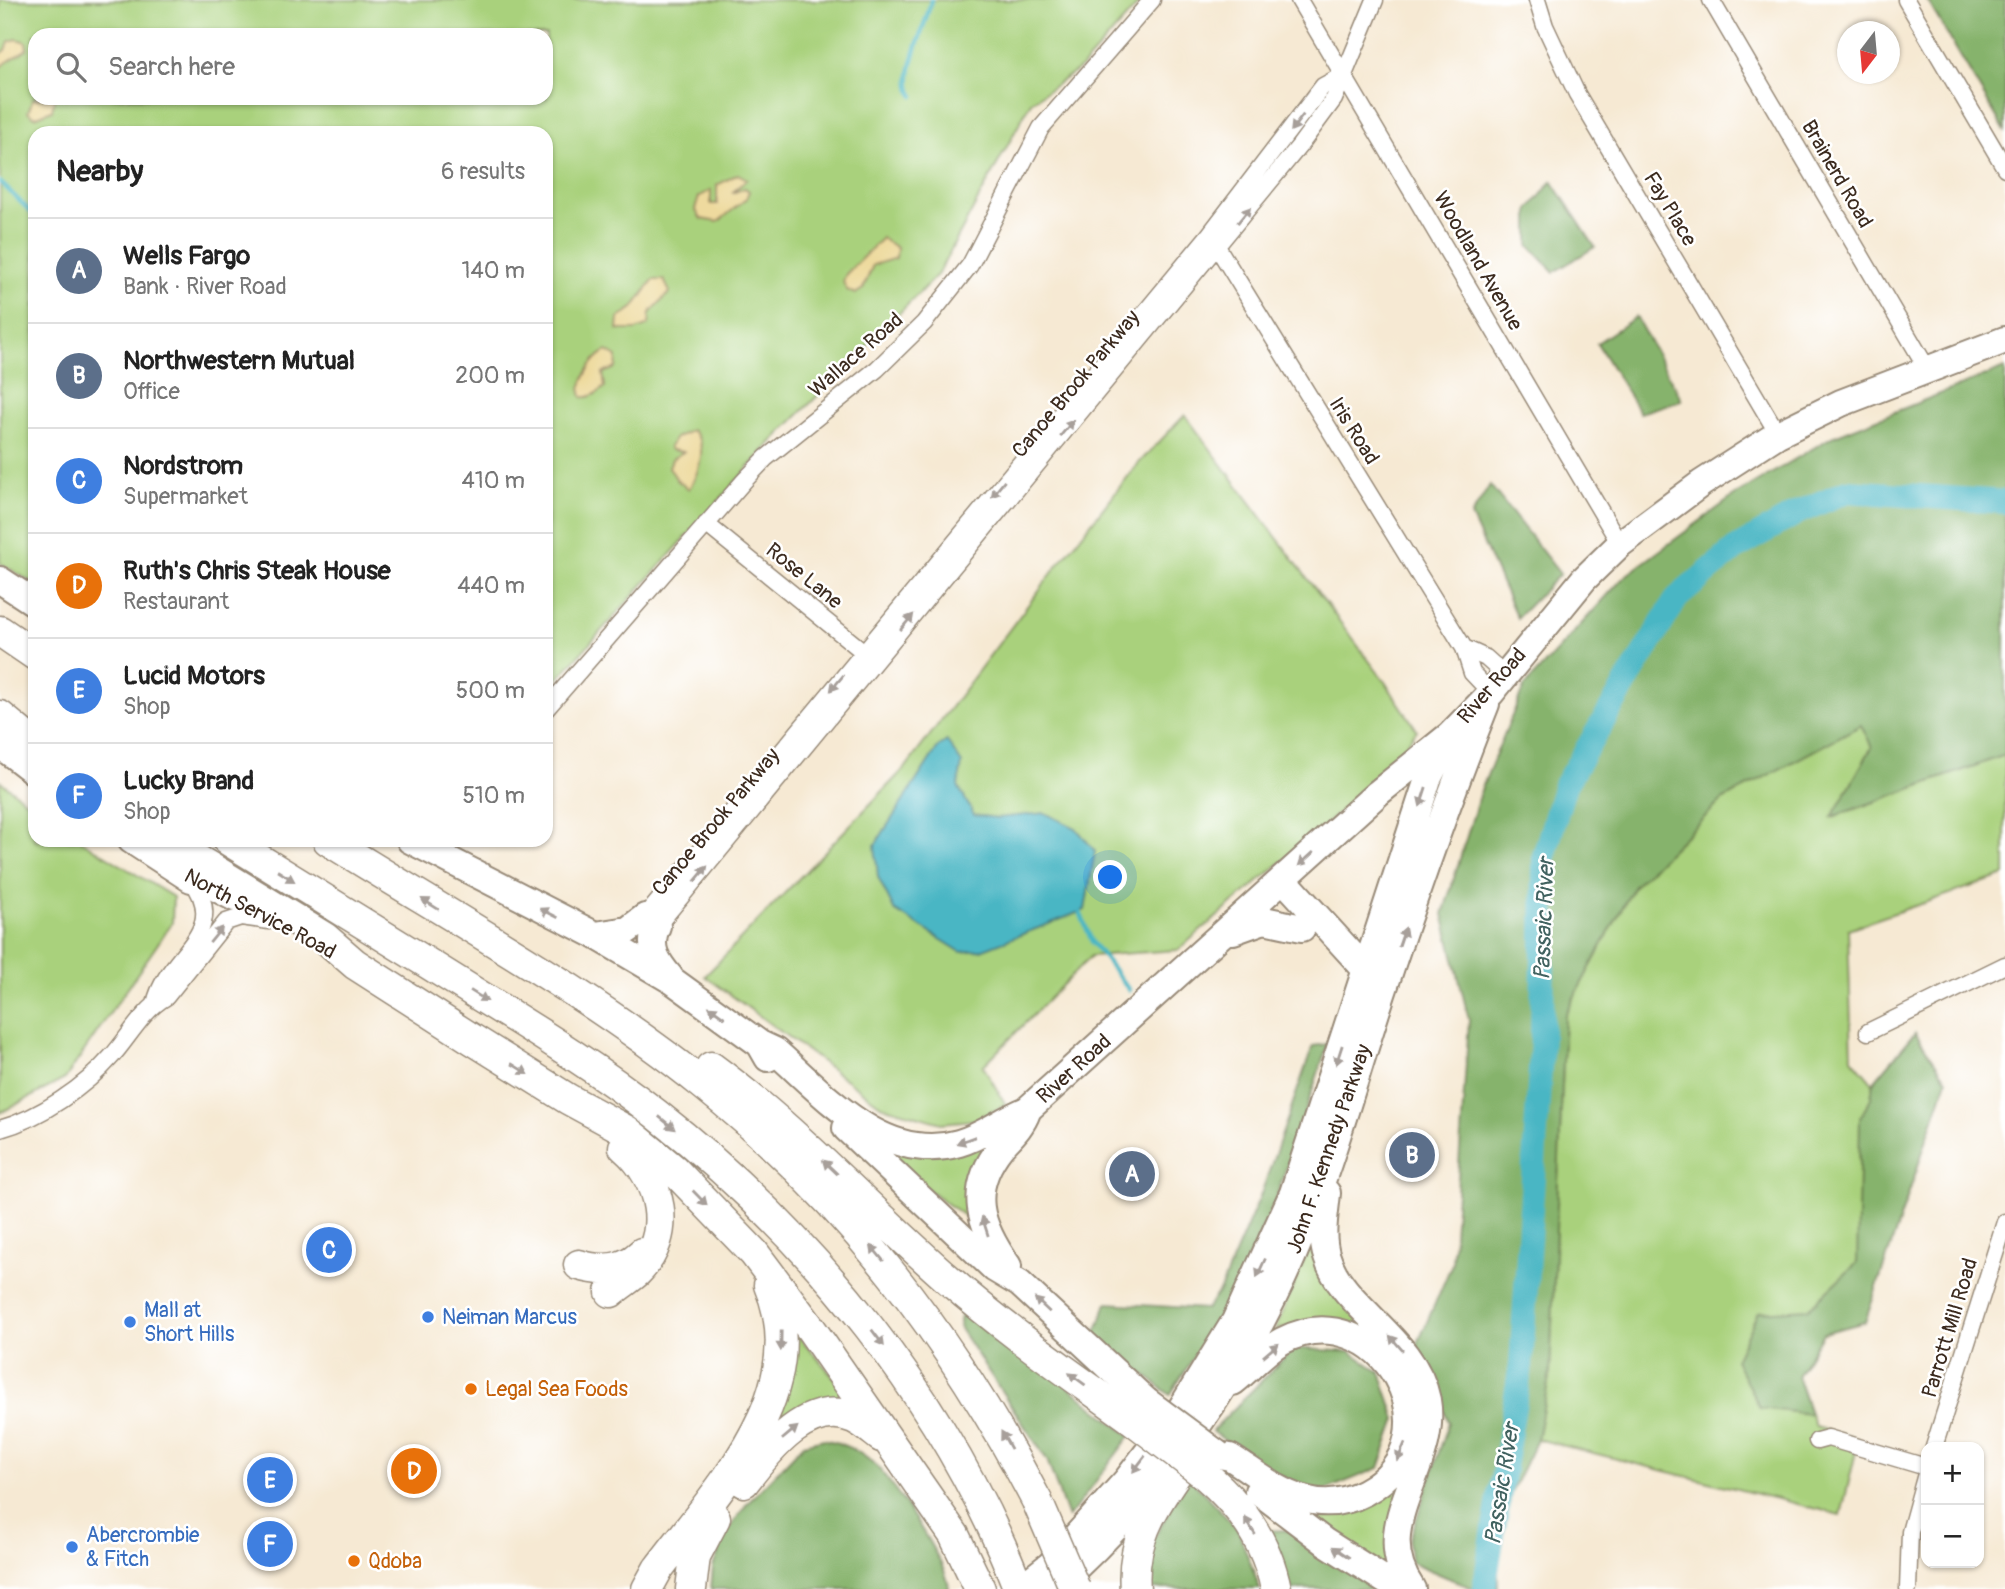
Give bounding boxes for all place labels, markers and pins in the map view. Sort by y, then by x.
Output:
pin: B [1389,1129,1435,1181]
pin: A [1109,1148,1155,1200]
pin: C [306,1224,352,1276]
place label: Mall at Short Hills [144,1297,235,1348]
place label: Neiman Marcus [442,1304,578,1331]
marker: Neiman Marcus [420,1309,436,1325]
marker: Mall at Short Hills [122,1314,138,1330]
place label: Legal Sea Foods [485,1376,628,1403]
marker: Legal Sea Foods [463,1381,479,1397]
pin: D [391,1445,437,1497]
pin: E [247,1454,293,1506]
pin: F [247,1518,293,1570]
place label: Abercrombie & Fitch [86,1522,200,1573]
marker: Abercrombie & Fitch [64,1539,80,1555]
place label: Qdoba [368,1548,422,1575]
marker: Qdoba [346,1553,362,1569]

